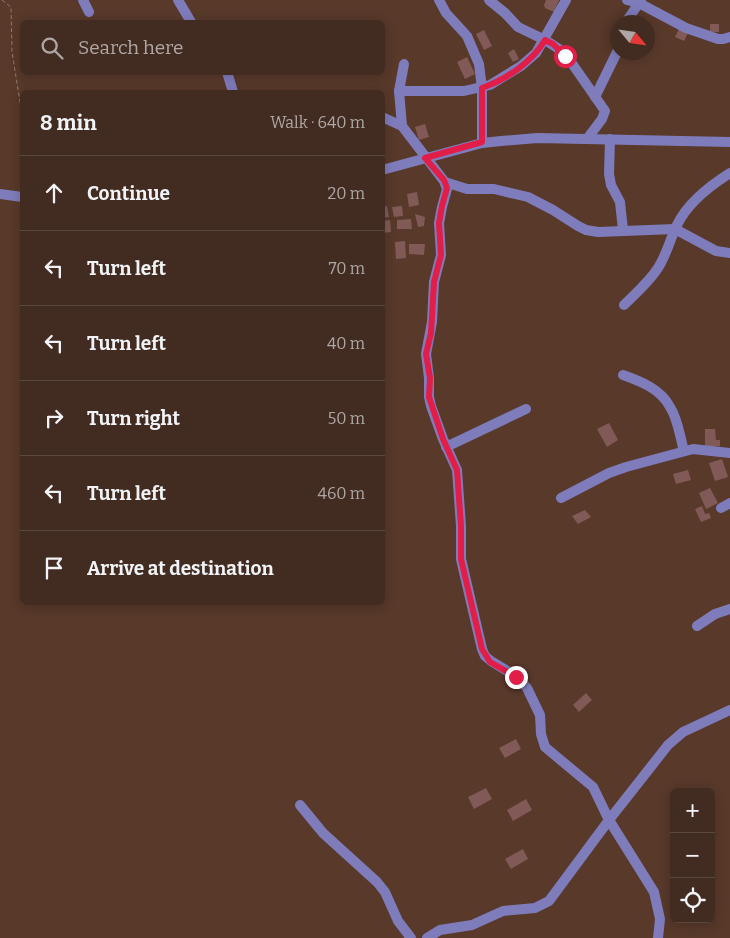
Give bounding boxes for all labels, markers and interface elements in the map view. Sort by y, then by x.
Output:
north arrow [610,15,655,60]
search box [20,20,385,75]
icon: search [38,34,66,62]
text: Search here [78,36,183,59]
route start [554,45,577,68]
text: 8 min [40,110,97,136]
text: Walk · 640 m [270,113,365,132]
icon: ahead [40,179,68,207]
text: Continue [87,182,170,205]
text: 20 m [328,184,365,203]
icon: left [40,254,68,282]
text: Turn left [87,257,166,280]
text: 70 m [329,259,365,278]
icon: left [40,329,68,357]
text: Turn left [87,332,166,355]
text: 40 m [327,334,365,353]
icon: right [40,404,68,432]
text: Turn right [87,407,180,430]
text: 50 m [328,409,365,428]
icon: left [40,479,68,507]
text: Turn left [87,482,166,505]
text: 460 m [318,484,365,503]
icon: arrive [40,554,68,582]
text: Arrive at destination [87,557,274,580]
route end [505,666,528,689]
map controls [670,788,715,923]
button: + [670,788,715,833]
button: − [670,833,715,878]
button: locate [670,878,715,923]

